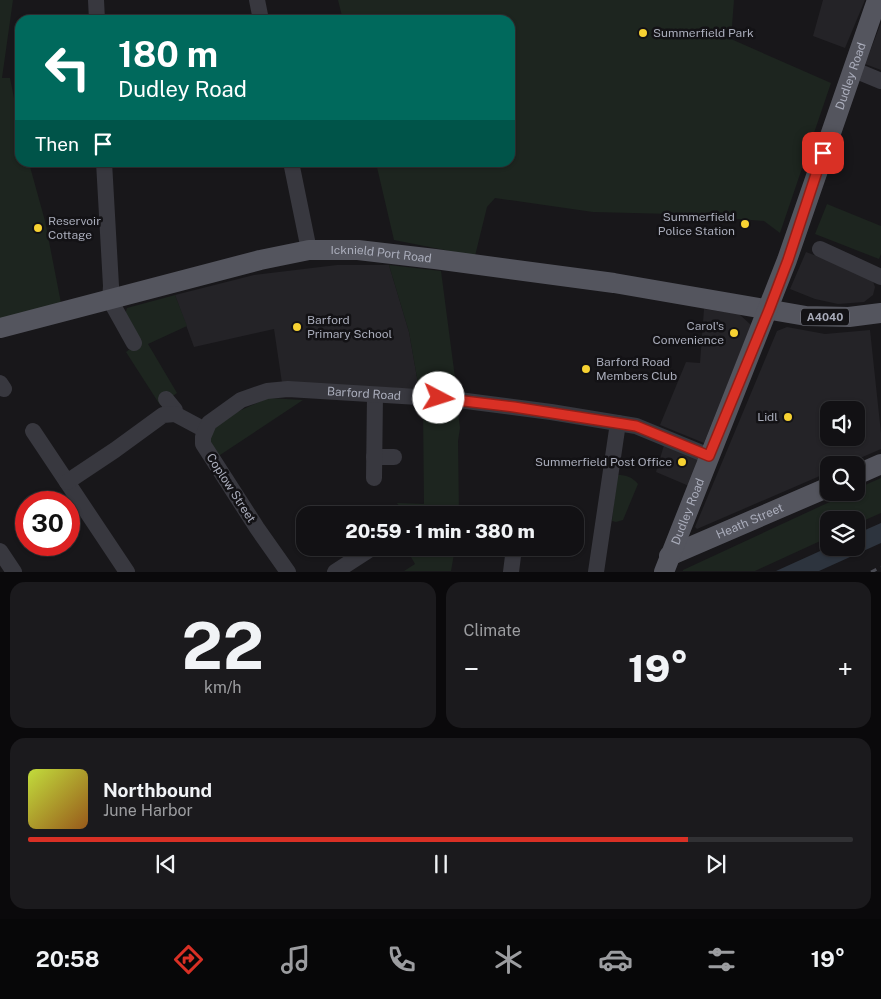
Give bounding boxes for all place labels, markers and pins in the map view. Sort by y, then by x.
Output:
place label: Summerfield Park [653,26,754,40]
marker: Summerfield Park [637,27,649,39]
pin [802,132,844,174]
place label: Summerfield Police Station [658,210,735,238]
place label: Reservoir Cottage [48,214,101,242]
marker: Summerfield Police Station [739,218,751,230]
marker: Reservoir Cottage [32,222,44,234]
place label: Barford Primary School [307,313,392,341]
place label: Carol's Convenience [653,319,724,347]
marker: Barford Primary School [291,321,303,333]
marker: Carol's Convenience [728,327,740,339]
place label: Barford Road Members Club [596,355,677,383]
marker: Barford Road Members Club [580,363,592,375]
place label: Lidl [757,410,778,424]
marker: Lidl [782,411,794,423]
place label: Summerfield Post Office [535,455,672,469]
marker: Summerfield Post Office [676,456,688,468]

